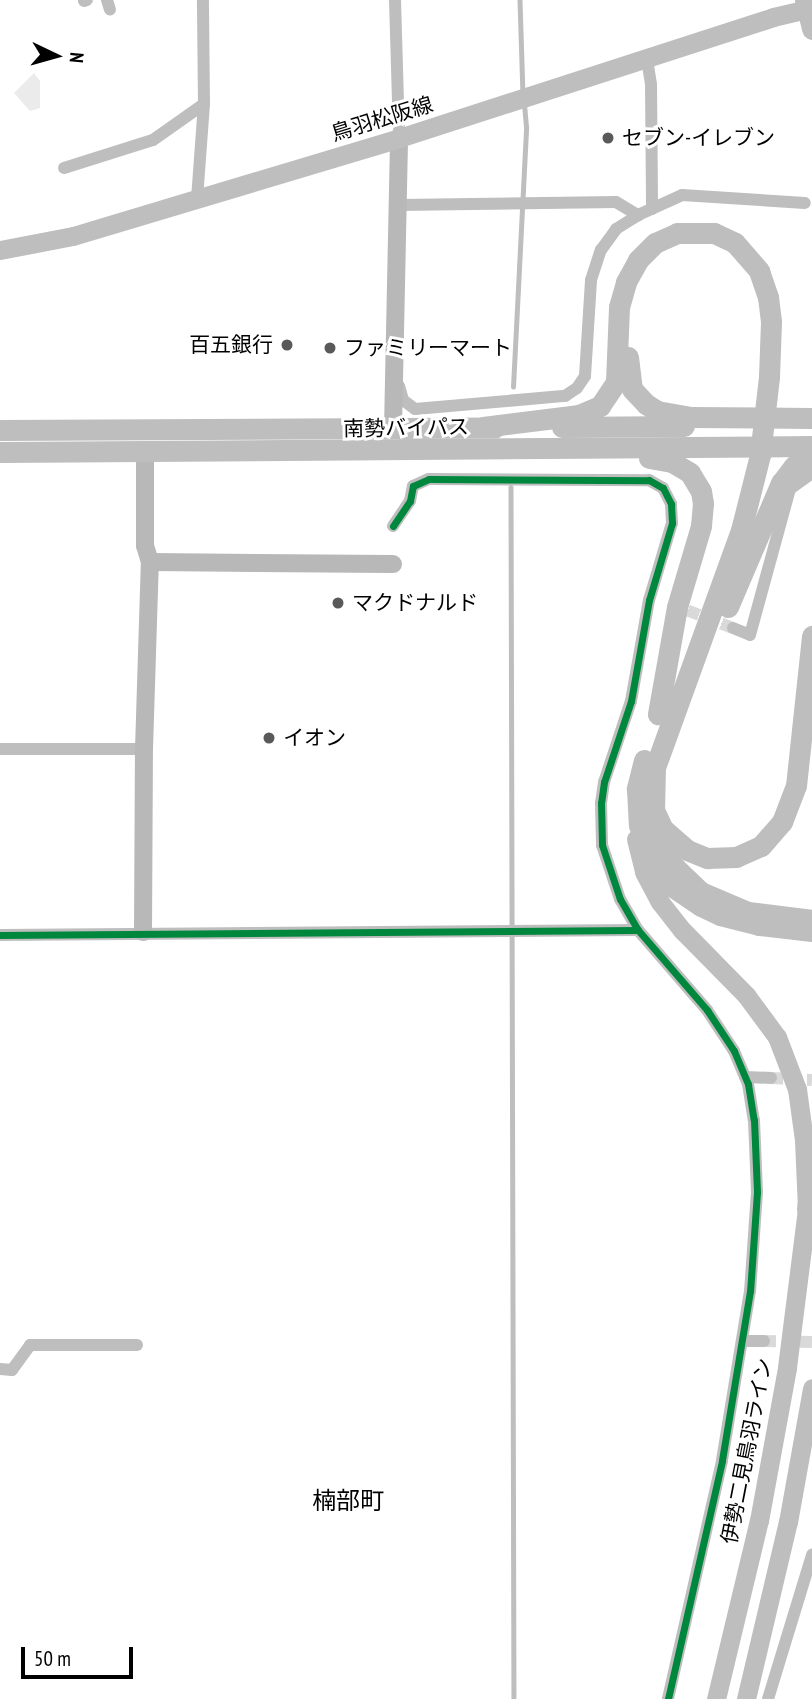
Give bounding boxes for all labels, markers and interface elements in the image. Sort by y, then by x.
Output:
north arrow [21,21,91,91]
text: N [65,52,89,64]
street label: 鳥羽松阪線 [328,92,436,146]
place label: セブン-イレブン [622,125,775,151]
marker: セブン-イレブン [600,130,616,146]
place label: 百五銀行 [189,332,273,358]
place label: ファミリーマート [344,335,512,361]
marker: 百五銀行 [279,337,295,353]
marker: ファミリーマート [322,340,338,356]
street label: 南勢バイパス [343,414,469,442]
place label: マクドナルド [352,590,478,616]
marker: マクドナルド [330,595,346,611]
place label: イオン [283,725,346,751]
marker: イオン [261,730,277,746]
street label: 伊勢二見鳥羽ライン [717,1356,777,1546]
district label: 楠部町 [312,1487,384,1515]
scale bar [24,1632,136,1676]
text: 50 m [34,1645,71,1672]

